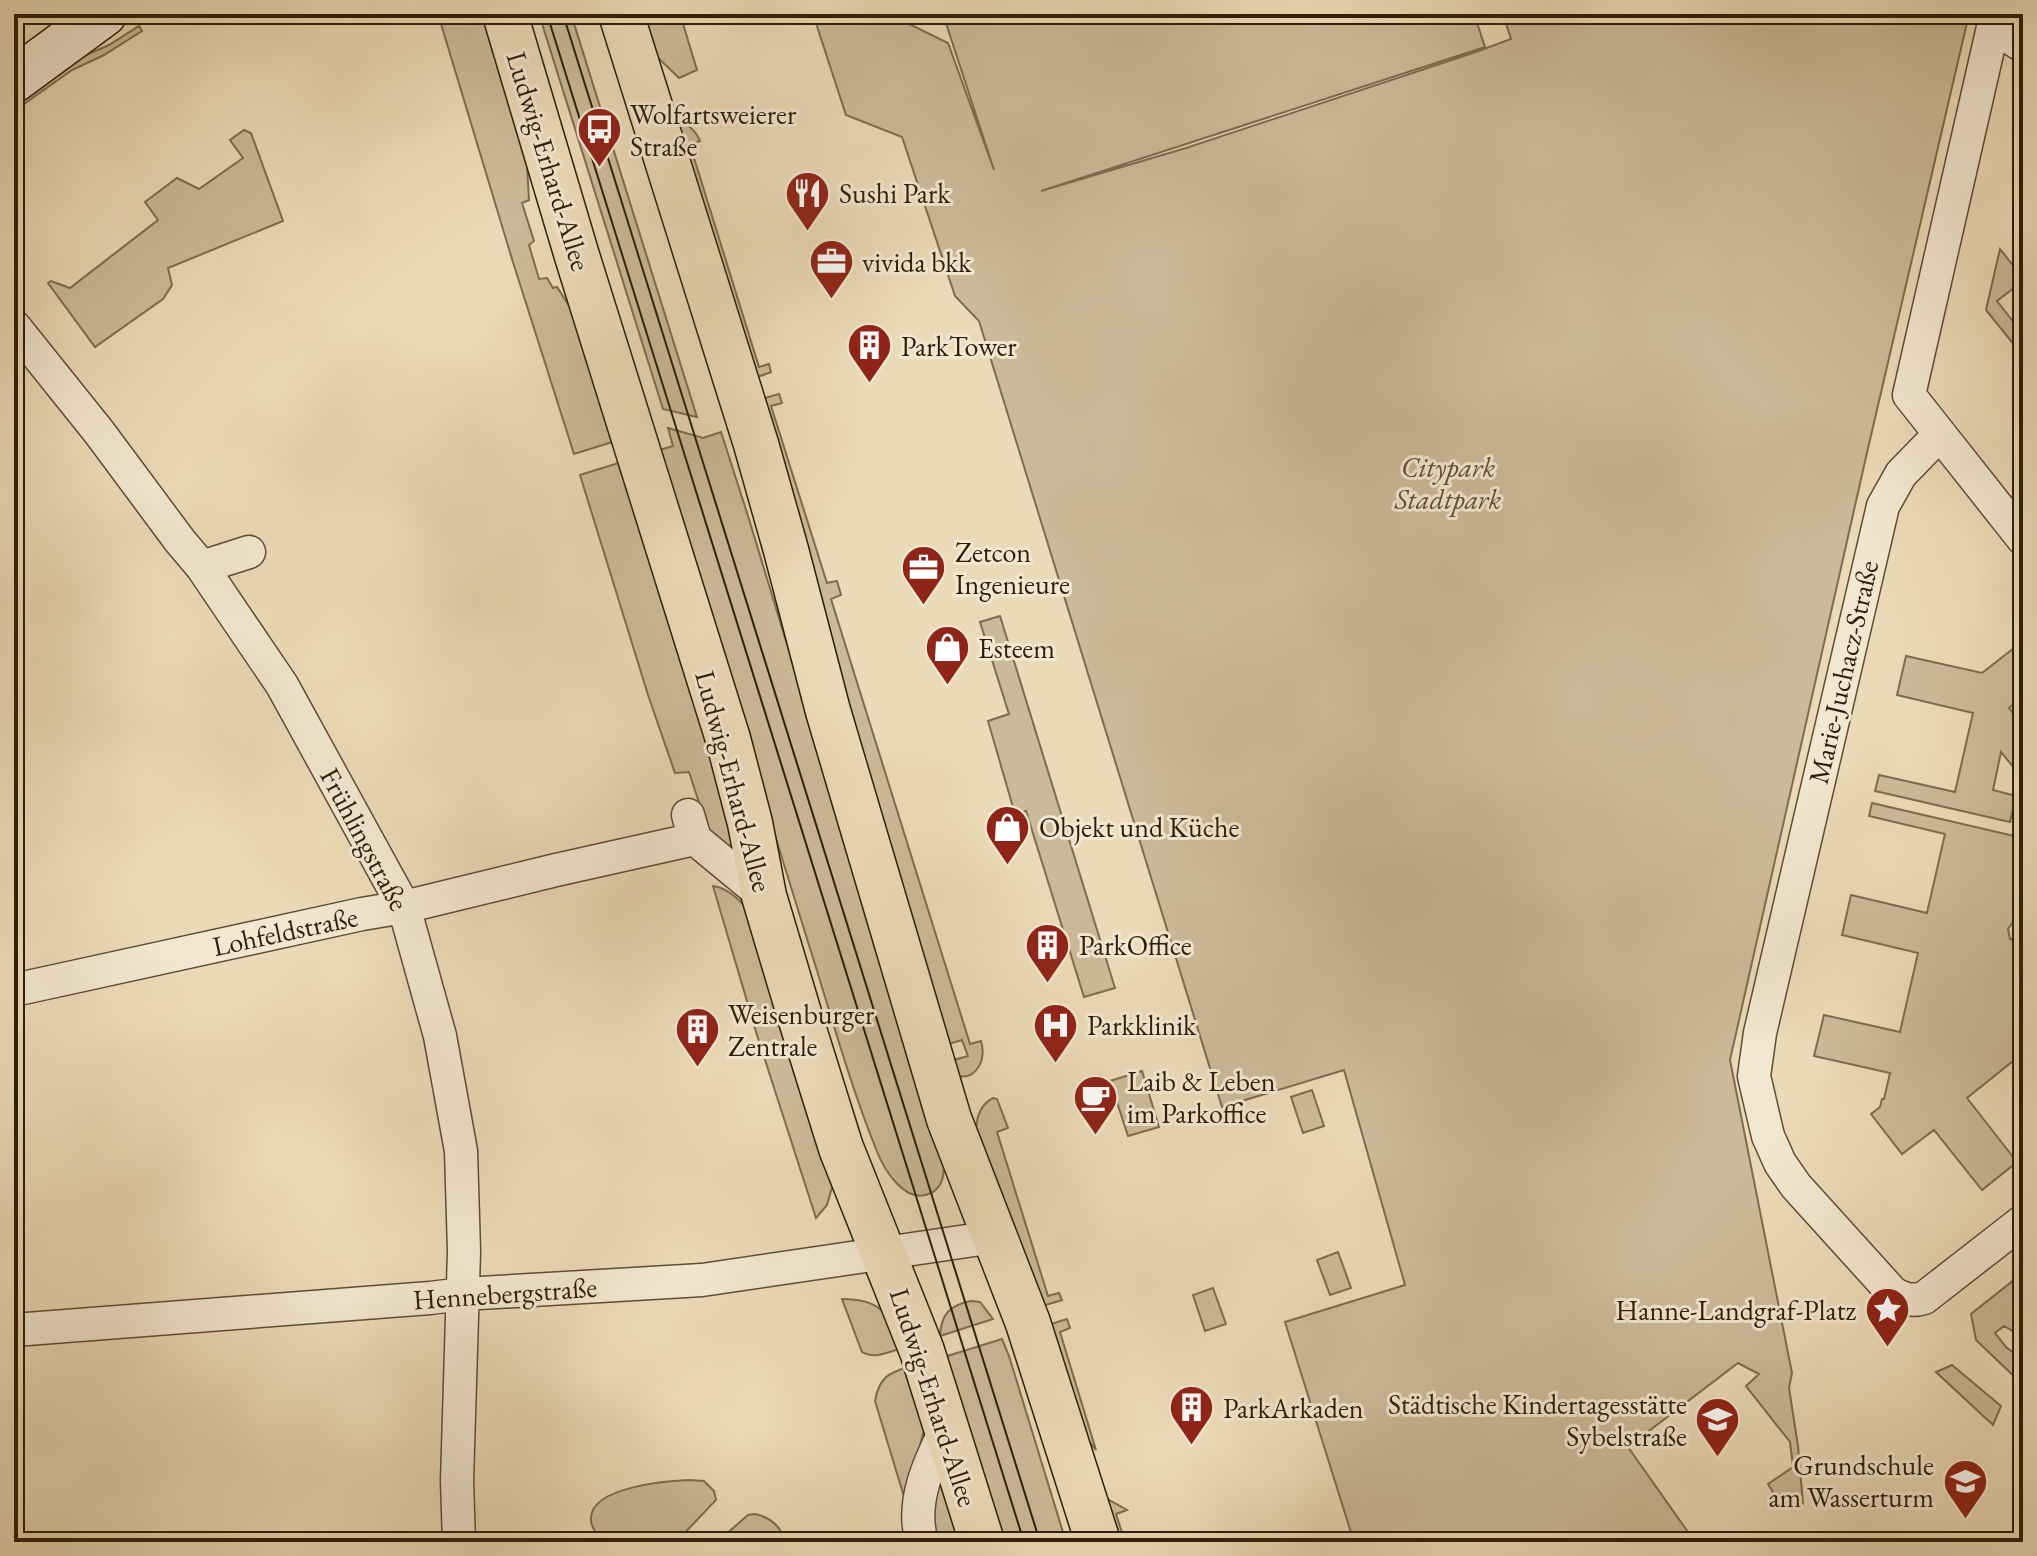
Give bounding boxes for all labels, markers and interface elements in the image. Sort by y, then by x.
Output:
street label: Ludwig-Erhard-Allee [499,47,599,275]
place label: Wolfartsweierer Straße [630,96,797,164]
bus stop icon: Wolfartsweierer Straße [575,106,623,169]
restaurant icon: Sushi Park [784,169,832,232]
place label: Sushi Park [839,175,951,211]
office icon: vivida bkk [807,238,855,301]
place label: vivida bkk [862,244,972,280]
building icon: ParkTower [846,322,894,385]
place label: ParkTower [901,328,1017,364]
park label: Citypark Stadtpark [1394,449,1501,517]
place label: Zetcon Ingenieure [955,534,1070,602]
office icon: Zetcon Ingenieure [900,544,948,607]
street label: Marie-Juchacz-Straße [1800,557,1886,787]
shop icon: Esteem [923,624,971,687]
place label: Esteem [978,630,1055,666]
street label: Ludwig-Erhard-Allee [687,666,781,896]
street label: Frühlingstraße [312,761,418,917]
shop icon: Objekt und Küche [984,803,1032,866]
place label: Objekt und Küche [1039,809,1240,845]
street label: Lohfeldstraße [209,898,361,964]
building icon: ParkOffice [1024,921,1072,984]
place label: ParkOffice [1079,927,1192,963]
place label: Weisenburger Zentrale [728,996,875,1064]
hospital icon: Parkklinik [1032,1001,1080,1064]
building icon: Weisenburger Zentrale [673,1006,721,1069]
place label: Parkklinik [1087,1007,1197,1043]
place label: Laib & Leben im Parkoffice [1127,1063,1276,1131]
cafe icon: Laib & Leben im Parkoffice [1072,1073,1120,1136]
street label: Hennebergstraße [412,1269,598,1317]
street label: Ludwig-Erhard-Allee [882,1283,986,1511]
place icon: Hanne-Landgraf-Platz [1863,1286,1911,1349]
place label: Hanne-Landgraf-Platz [1616,1292,1856,1328]
building icon: ParkArkaden [1168,1384,1216,1447]
place label: Städtische Kindertagesstätte Sybelstraße [1388,1386,1687,1454]
place label: ParkArkaden [1223,1390,1364,1426]
school or university icon: Städtische Kindertagesstätte Sybelstraße [1694,1396,1742,1459]
place label: Grundschule am Wasserturm [1768,1447,1934,1515]
school or university icon: Grundschule am Wasserturm [1941,1457,1989,1520]

